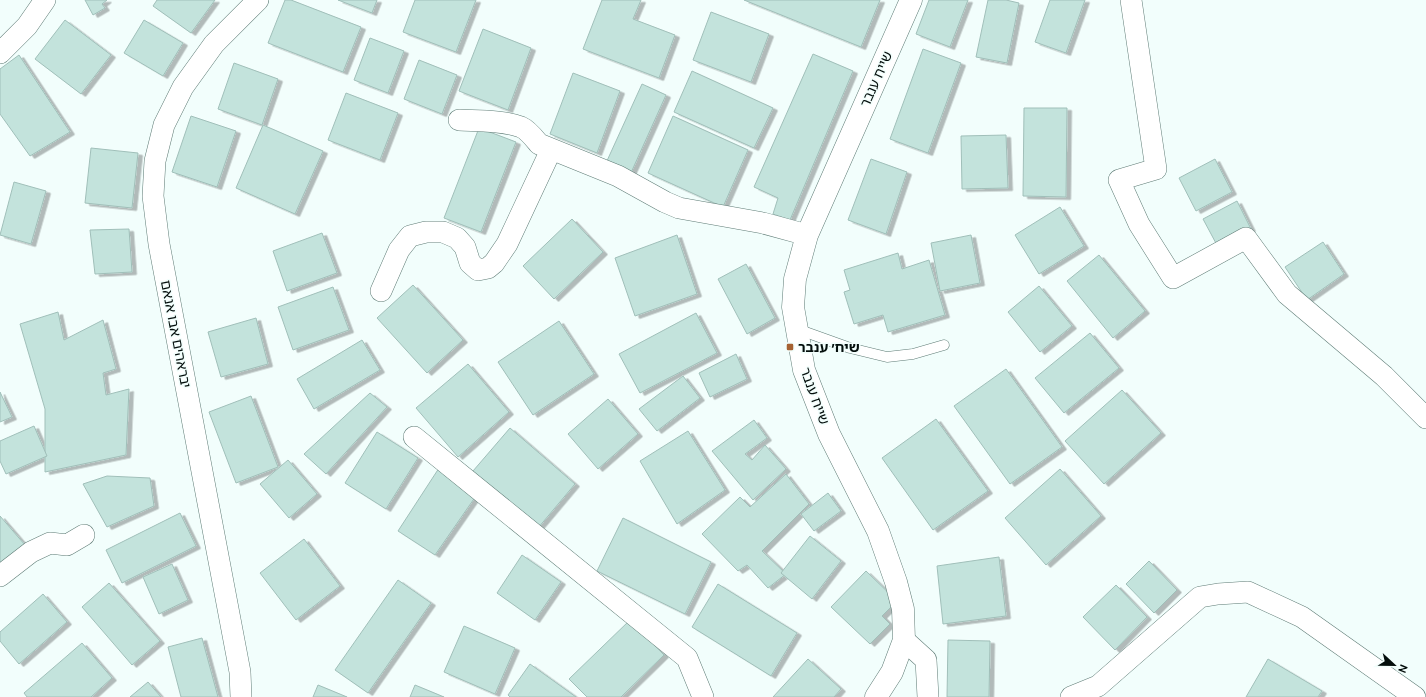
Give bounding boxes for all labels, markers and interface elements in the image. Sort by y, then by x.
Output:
street label: שייח ענבר [857,49,895,109]
street label: יבראהים אבו אנאם [158,279,194,389]
place label: שיח׳ ענבר [798,339,860,355]
marker: שיח׳ ענבר [785,342,795,352]
street label: שייח ענבר [797,365,833,427]
north arrow [1374,645,1414,685]
text: N [1396,663,1410,675]

